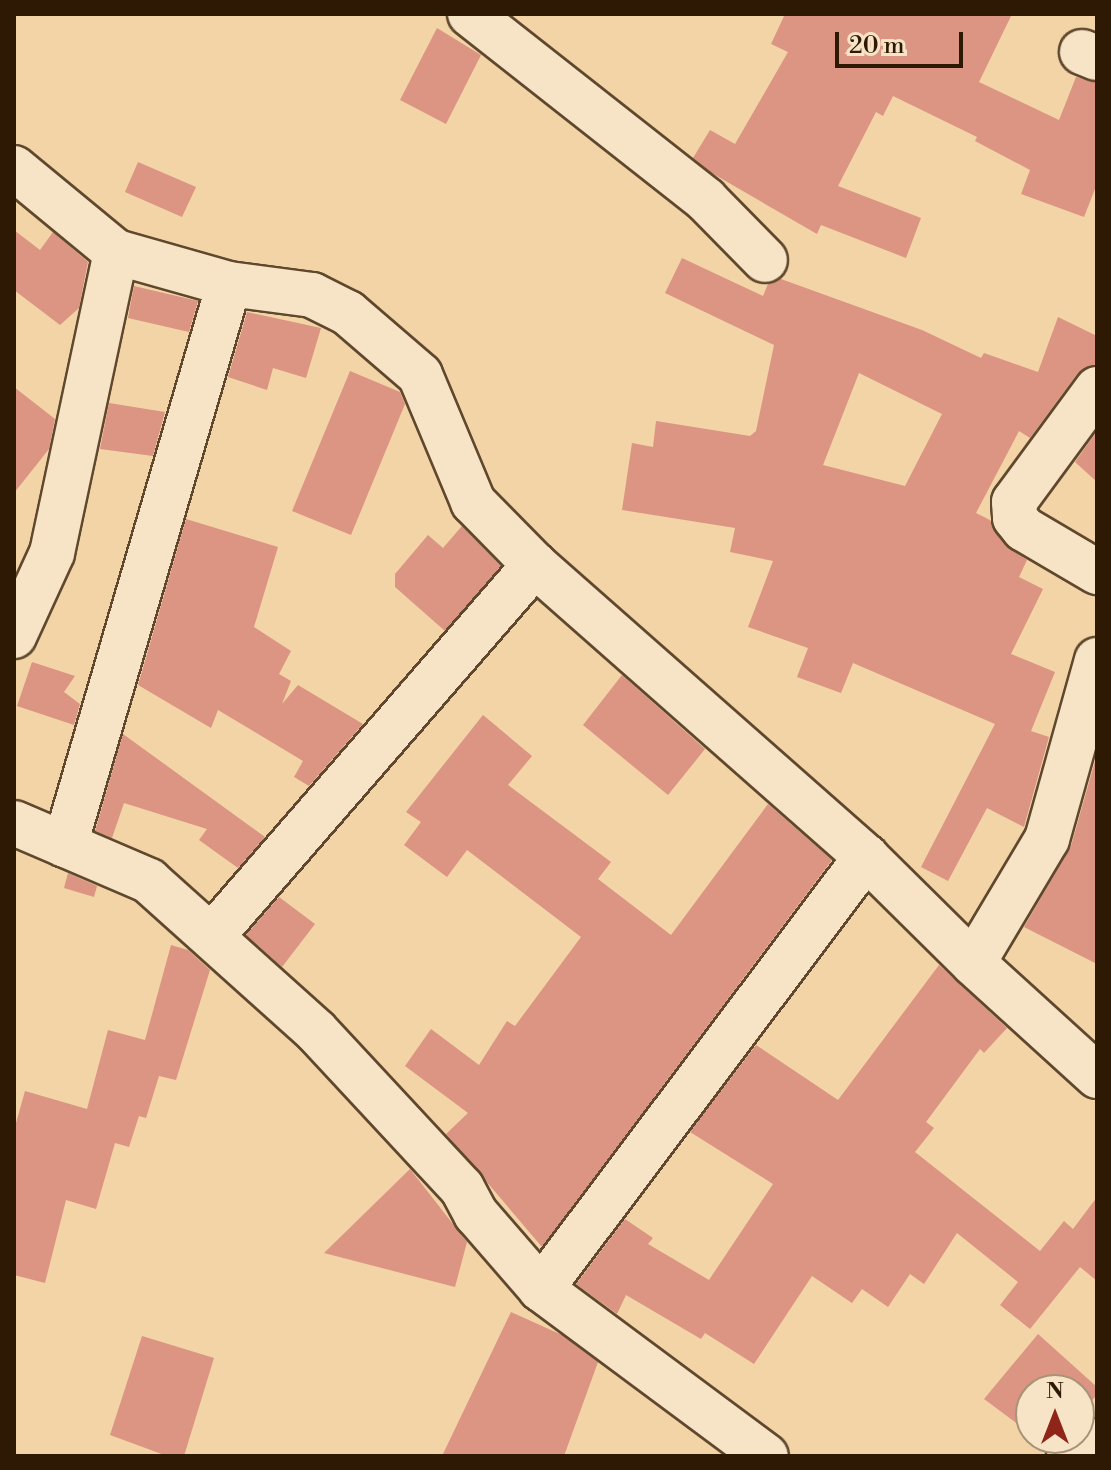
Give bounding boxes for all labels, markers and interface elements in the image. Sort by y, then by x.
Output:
scale bar [839,16,967,66]
text: 20 m [849,31,905,61]
north arrow [1015,1374,1095,1454]
text: N [1046,1378,1064,1405]

